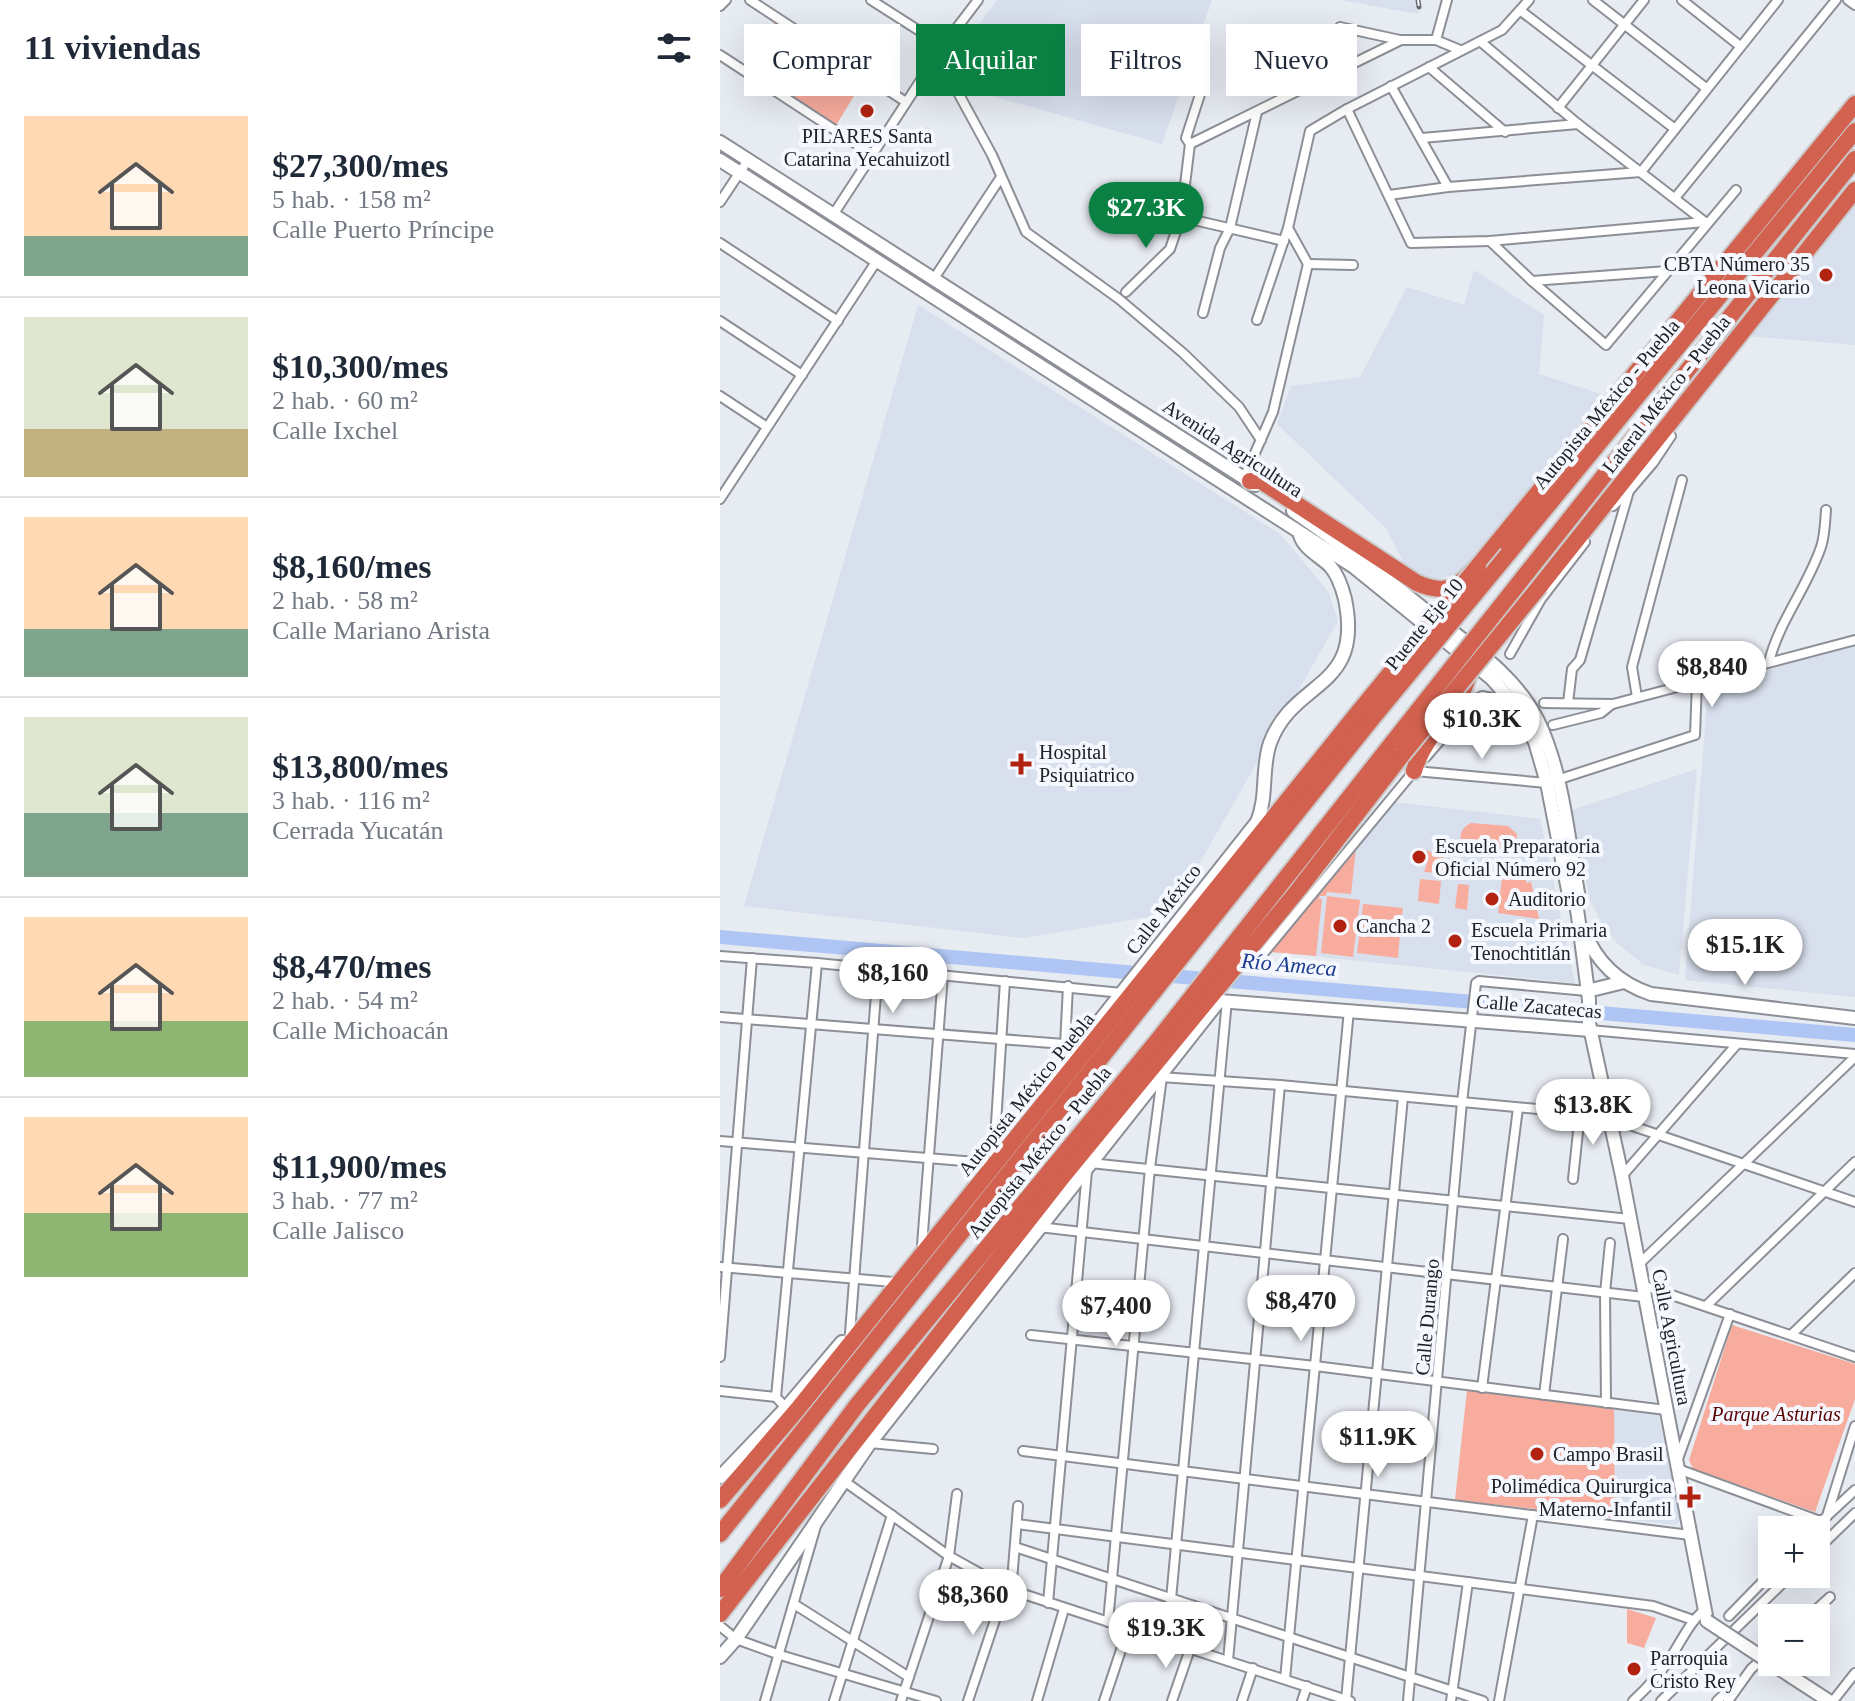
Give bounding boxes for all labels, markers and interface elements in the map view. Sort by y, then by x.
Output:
chip: Comprar [744,24,900,96]
chip: Alquilar [916,24,1065,96]
chip: Filtros [1081,24,1210,96]
chip: Nuevo [1226,24,1357,96]
icon: filters [652,26,696,70]
text: 11 viviendas [24,29,201,66]
marker: PILARES Santa Catarina Yecahuizotl [858,102,876,120]
place label: PILARES Santa Catarina Yecahuizotl [784,125,951,170]
text: $27,300/mes [272,147,449,184]
icon: home [88,148,184,244]
pin: $27.3K [1081,182,1211,250]
text: 5 hab. · 158 m² [272,185,431,214]
text: $27.3K [1107,193,1185,222]
text: Calle Puerto Príncipe [272,215,494,244]
place label: CBTA Número 35 Leona Vicario [1664,253,1810,298]
marker: CBTA Número 35 Leona Vicario [1817,266,1835,284]
street label: Lateral México - Puebla [1598,311,1734,477]
street label: Autopista México - Puebla [1528,315,1684,494]
text: $10,300/mes [272,348,449,385]
icon: home [88,349,184,445]
text: 2 hab. · 60 m² [272,386,418,415]
street label: Avenida Agricultura [1158,395,1307,502]
text: Calle Ixchel [272,416,398,445]
text: $8,160/mes [272,548,432,585]
icon: home [88,549,184,645]
street label: Puente Eje 10 [1380,574,1468,675]
text: 2 hab. · 58 m² [272,586,418,615]
text: Calle Mariano Arista [272,616,490,645]
pin: $8,840 [1647,641,1777,709]
text: $8,840 [1676,652,1748,681]
pin: $10.3K [1417,693,1547,761]
text: $10.3K [1443,704,1521,733]
place label: Hospital Psiquiatrico [1039,741,1135,787]
text: $13,800/mes [272,748,449,785]
icon: home [88,749,184,845]
marker: Hospital Psiquiatrico [1010,753,1032,775]
text: 3 hab. · 116 m² [272,786,430,815]
text: Cerrada Yucatán [272,816,444,845]
place label: Escuela Preparatoria Oficial Número 92 [1435,835,1600,880]
marker: Escuela Preparatoria Oficial Número 92 [1410,848,1428,866]
street label: Calle México [1121,860,1205,958]
place label: Auditorio [1508,888,1586,910]
marker: Auditorio [1483,890,1501,908]
place label: Cancha 2 [1356,915,1431,937]
marker: Cancha 2 [1331,917,1349,935]
place label: Escuela Primaria Tenochtitlán [1471,919,1607,964]
pin: $15.1K [1680,919,1810,987]
text: $15.1K [1706,930,1784,959]
marker: Escuela Primaria Tenochtitlán [1446,932,1464,950]
pin: $8,160 [828,947,958,1015]
text: $8,470/mes [272,948,432,985]
water label: Río Ameca [1239,948,1338,981]
icon: home [88,949,184,1045]
text: $8,160 [857,958,929,987]
text: 2 hab. · 54 m² [272,986,418,1015]
street label: Calle Zacatecas [1475,990,1603,1022]
street label: Autopista México Puebla [953,1008,1099,1181]
text: Calle Michoacán [272,1016,449,1045]
street label: Autopista México - Puebla [963,1061,1116,1243]
pin: $13.8K [1528,1079,1658,1147]
text: $13.8K [1554,1090,1632,1119]
text: $11,900/mes [272,1148,447,1185]
icon: home [88,1149,184,1245]
text: 3 hab. · 77 m² [272,1186,418,1215]
text: Calle Jalisco [272,1216,404,1245]
street label: Calle Durango [1411,1258,1444,1376]
street label: Calle Agricultura [1647,1267,1696,1407]
pin: $8,470 [1236,1275,1366,1343]
pin: $7,400 [1051,1280,1181,1348]
text: $8,470 [1265,1286,1337,1315]
text: $7,400 [1080,1291,1152,1320]
park label: Parque Asturias [1710,1403,1841,1426]
pin: $11.9K [1313,1411,1443,1479]
text: $11.9K [1339,1422,1417,1451]
place label: Campo Brasil [1553,1443,1664,1466]
marker: Campo Brasil [1528,1445,1546,1463]
place label: Polimédica Quirurgica Materno-Infantil [1491,1475,1672,1520]
marker: Polimédica Quirurgica Materno-Infantil [1679,1486,1701,1508]
map controls [1758,1516,1830,1676]
button: + [1758,1516,1830,1588]
pin: $8,360 [908,1569,1038,1637]
text: $8,360 [937,1580,1009,1609]
pin: $19.3K [1101,1602,1231,1670]
button: − [1758,1604,1830,1676]
text: $19.3K [1127,1613,1205,1642]
place label: Parroquia Cristo Rey [1650,1647,1736,1693]
marker: Parroquia Cristo Rey [1625,1660,1643,1678]

